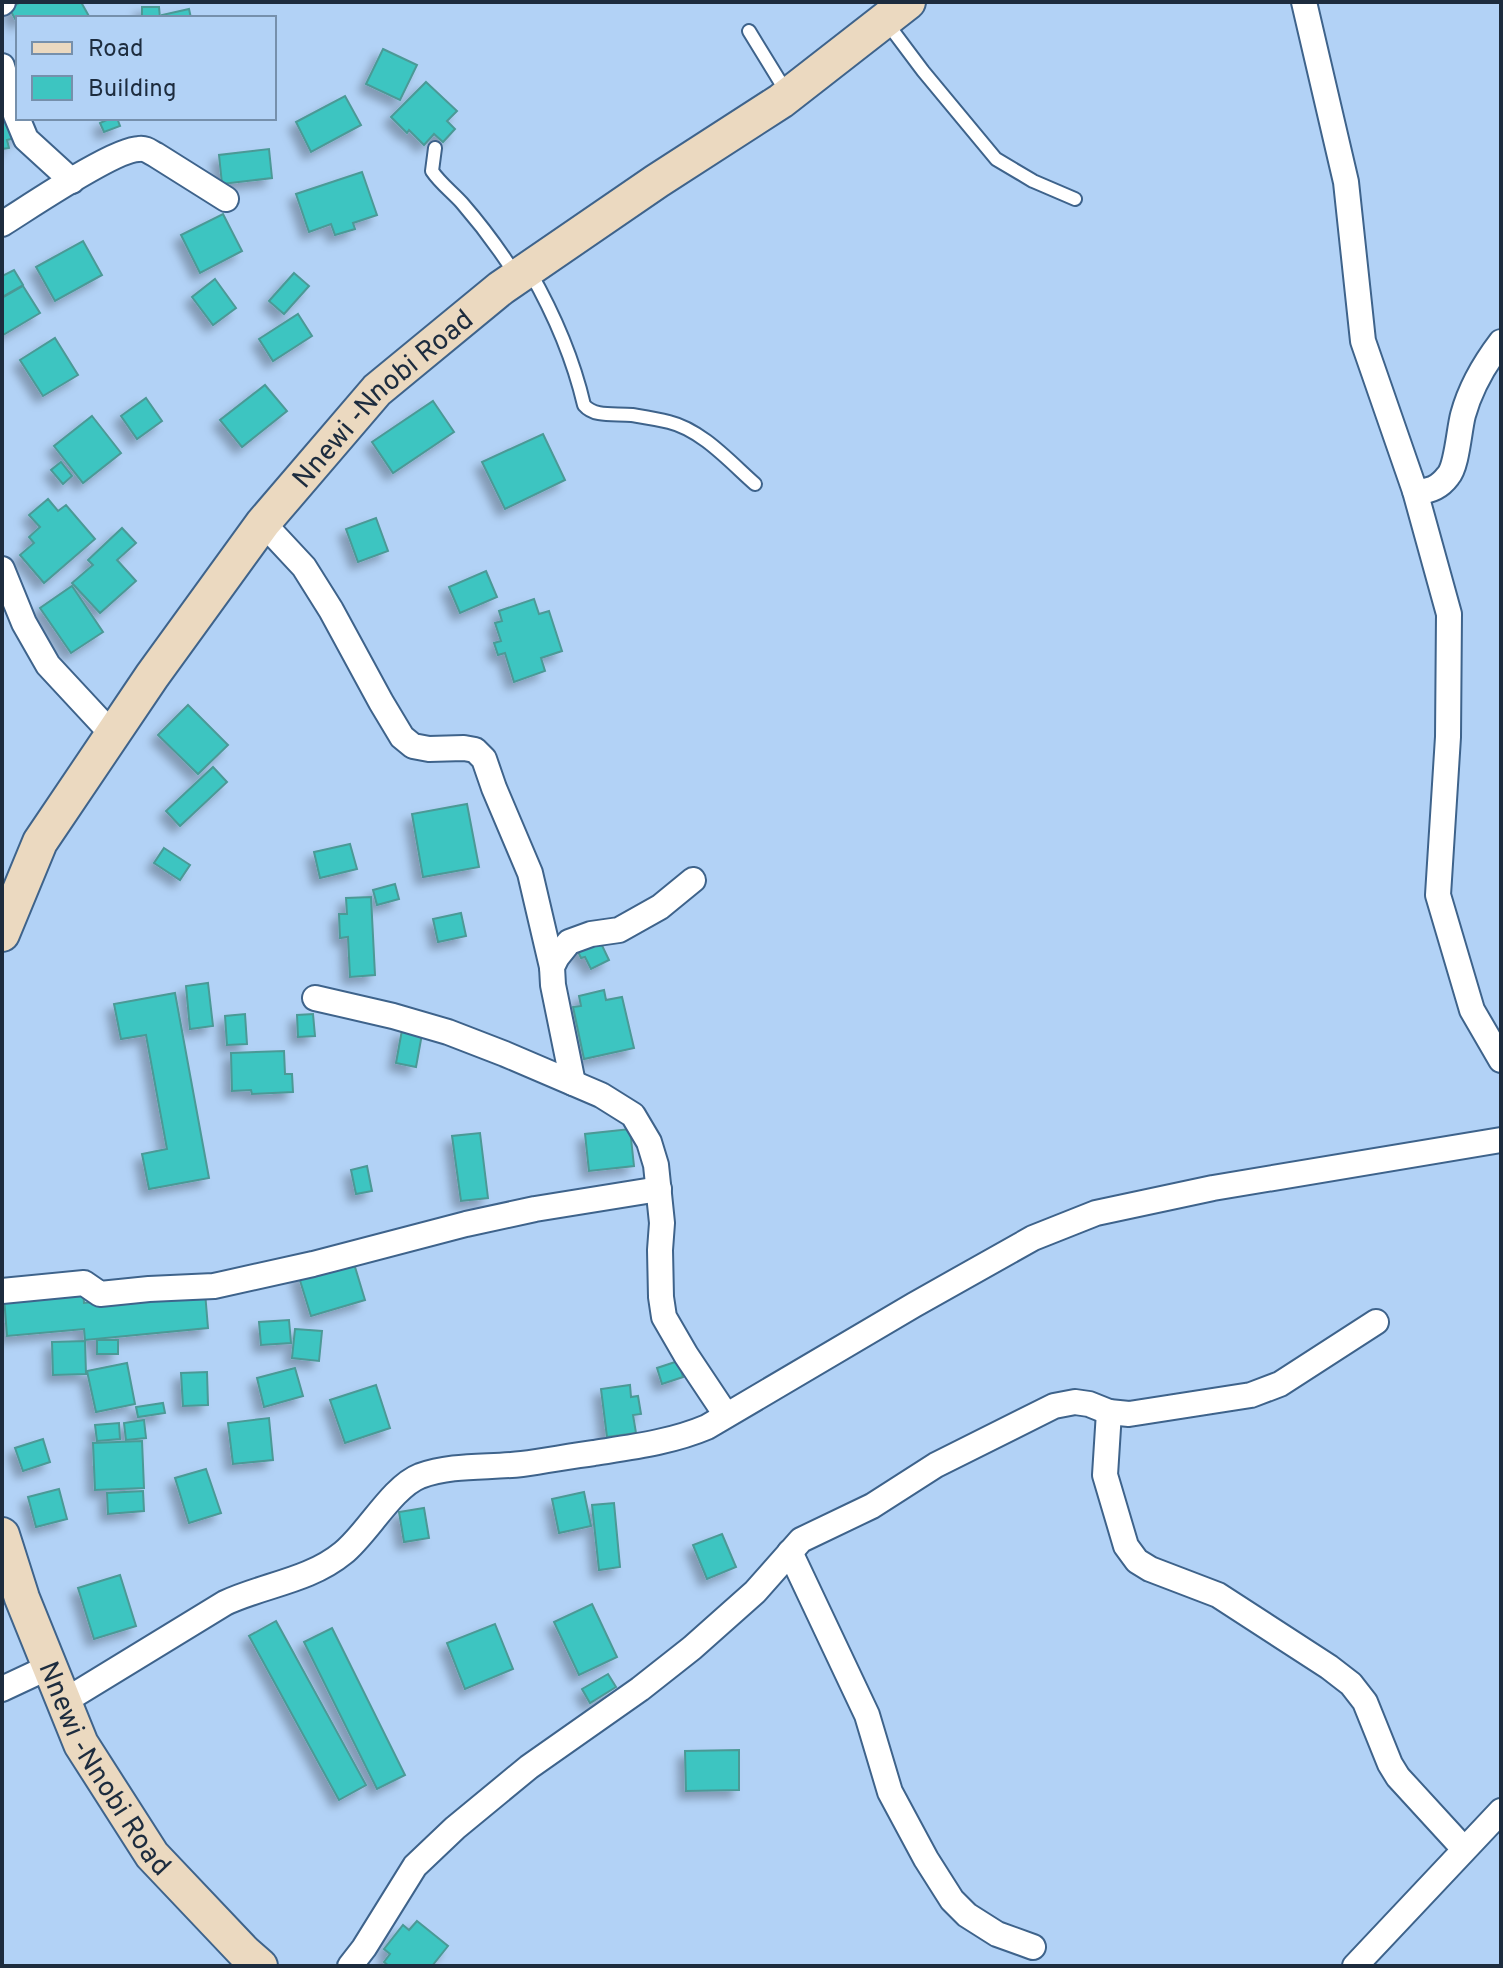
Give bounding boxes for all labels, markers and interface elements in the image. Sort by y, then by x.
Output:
legend [16,16,276,120]
text: Road [88,35,144,65]
text: Building [88,75,177,105]
street label: Nnewi -Nnobi Road [286,303,482,497]
street label: Nnewi -Nnobi Road [28,1657,178,1885]

